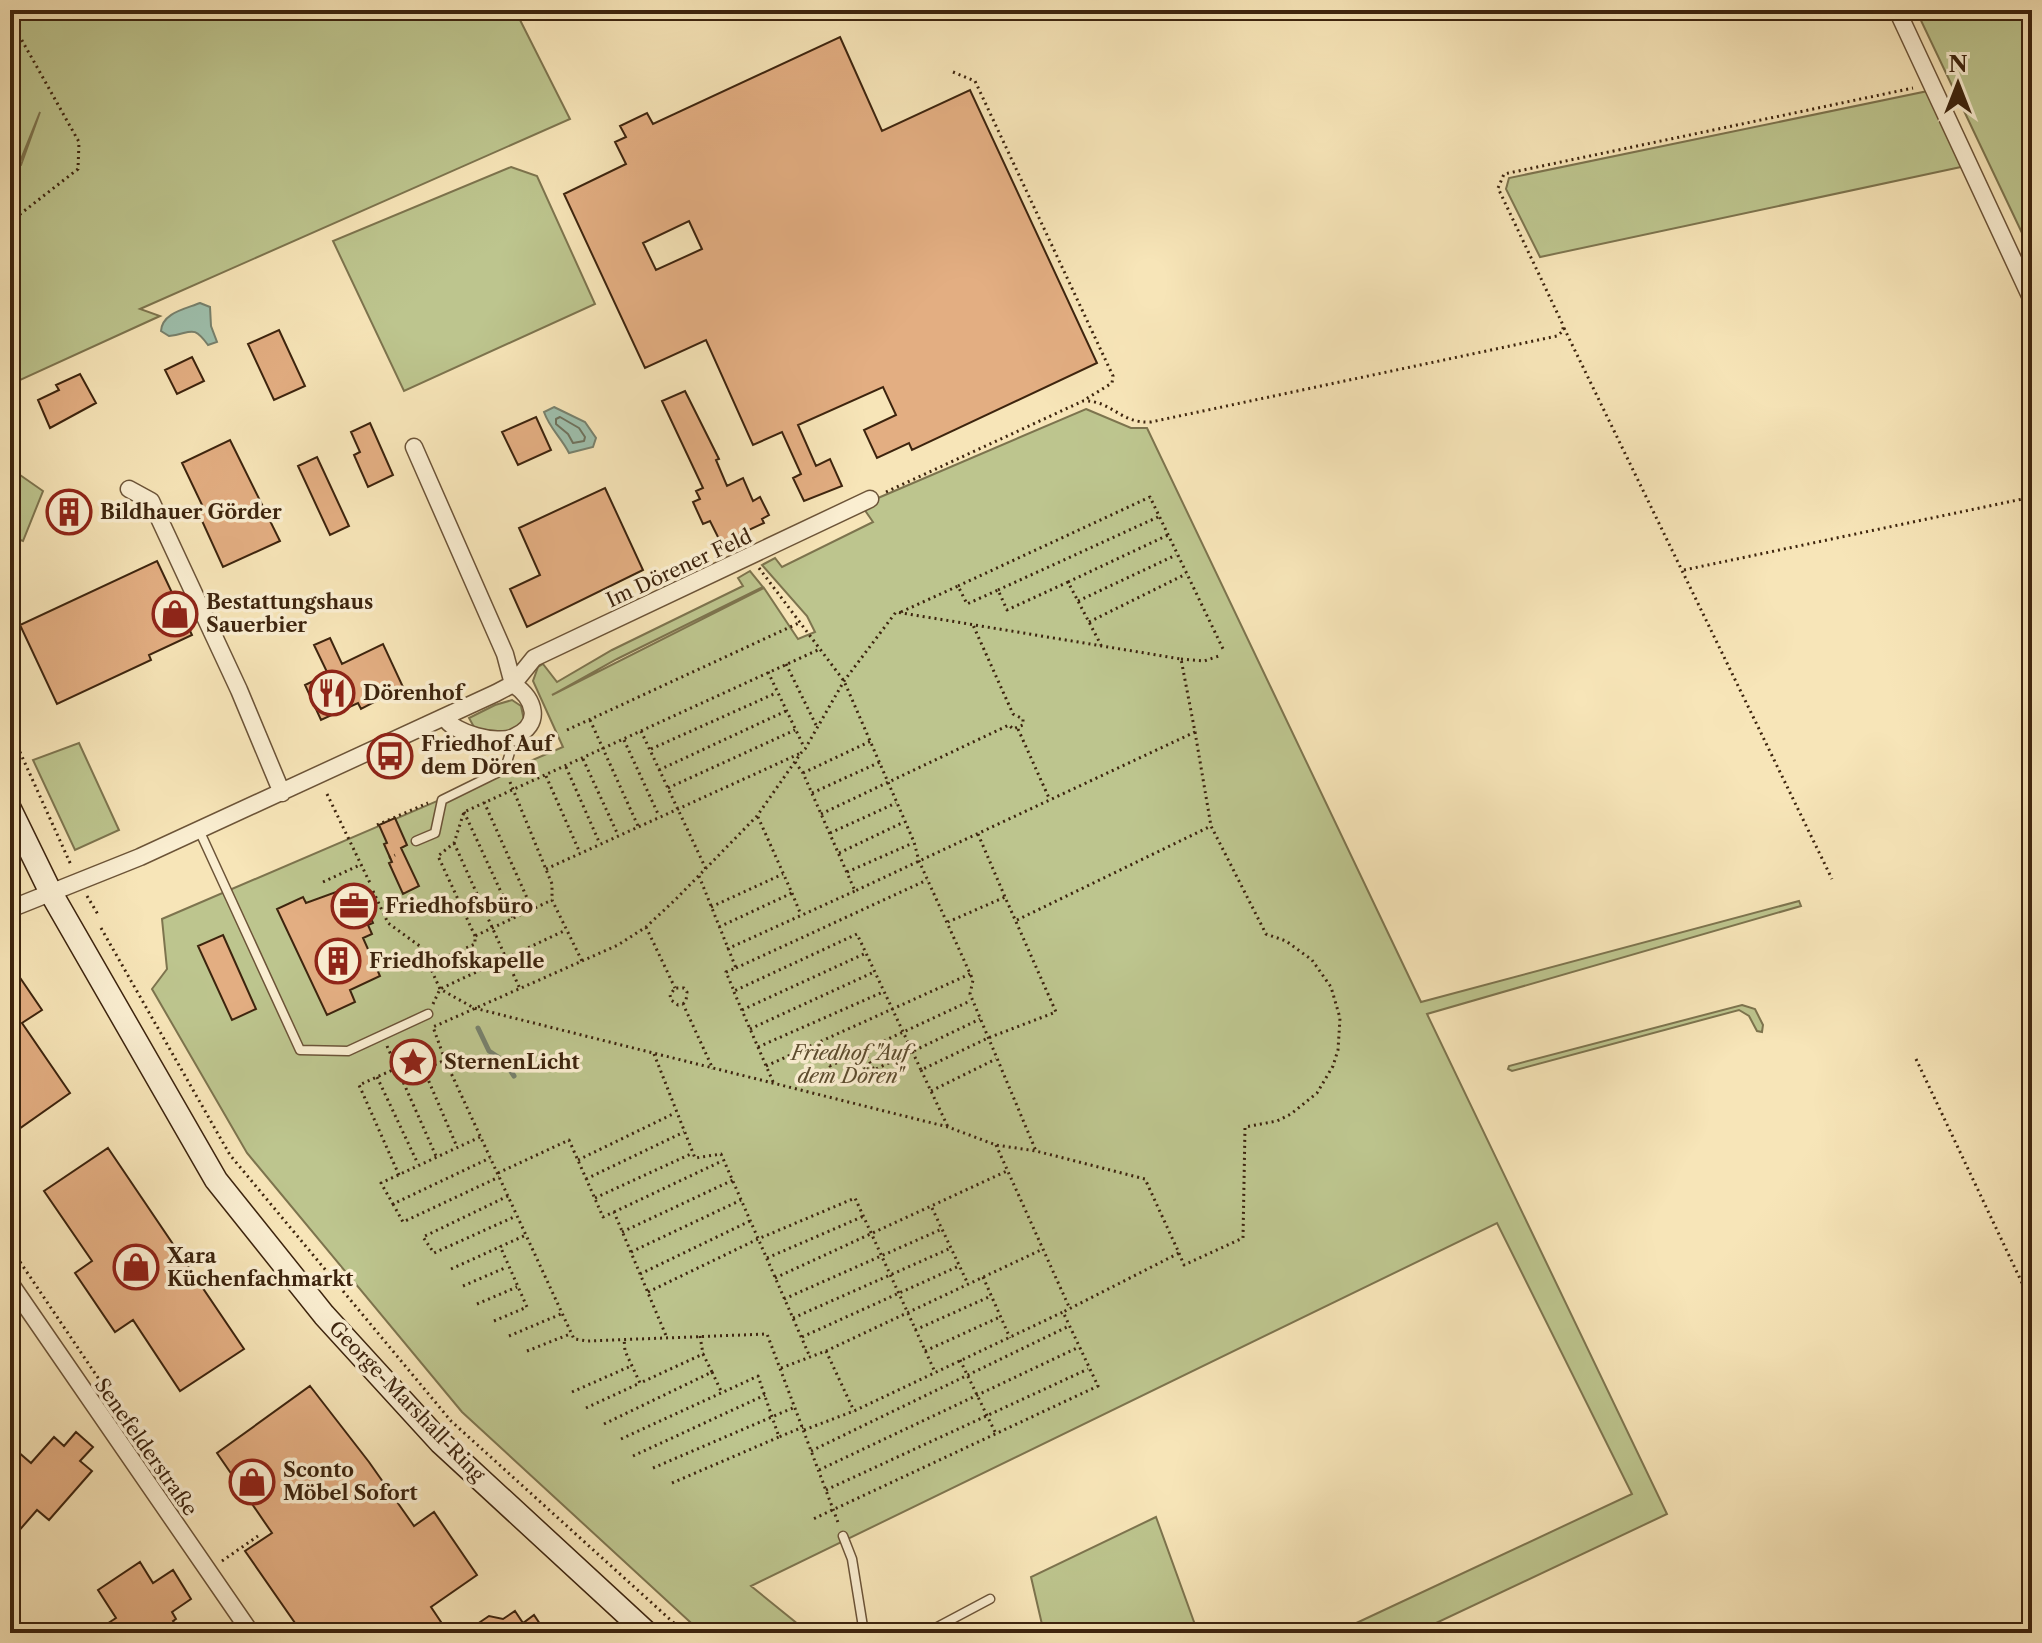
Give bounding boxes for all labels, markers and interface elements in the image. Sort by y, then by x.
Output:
north arrow [1918,44,1998,124]
text: N [1948,51,1968,78]
building icon: Bildhauer Görder [45,488,93,536]
place label: Bildhauer Görder [100,500,282,524]
street label: Im Dörener Feld [602,524,756,612]
shop icon: Bestattungshaus Sauerbier [151,590,199,638]
place label: Bestattungshaus Sauerbier [206,590,373,637]
restaurant icon: Dörenhof [308,669,356,717]
place label: Dörenhof [363,681,466,705]
bus stop icon: Friedhof Auf dem Dören [366,732,414,780]
place label: Friedhof Auf dem Dören [421,732,555,779]
office icon: Friedhofsbüro [330,882,378,930]
place label: Friedhofsbüro [385,894,533,918]
building icon: Friedhofskapelle [314,937,362,985]
place label: Friedhofskapelle [369,949,545,973]
place icon: SternenLicht [389,1038,437,1086]
park label: Friedhof "Auf dem Dören" [789,1041,916,1088]
place label: SternenLicht [444,1050,580,1074]
shop icon: Xara Küchenfachmarkt [112,1243,160,1291]
place label: Xara Küchenfachmarkt [166,1244,353,1291]
street label: George-Marshall-Ring [324,1316,490,1487]
street label: Senefelderstraße [90,1374,202,1520]
shop icon: Sconto Möbel Sofort [228,1458,276,1506]
place label: Sconto Möbel Sofort [283,1458,418,1505]

